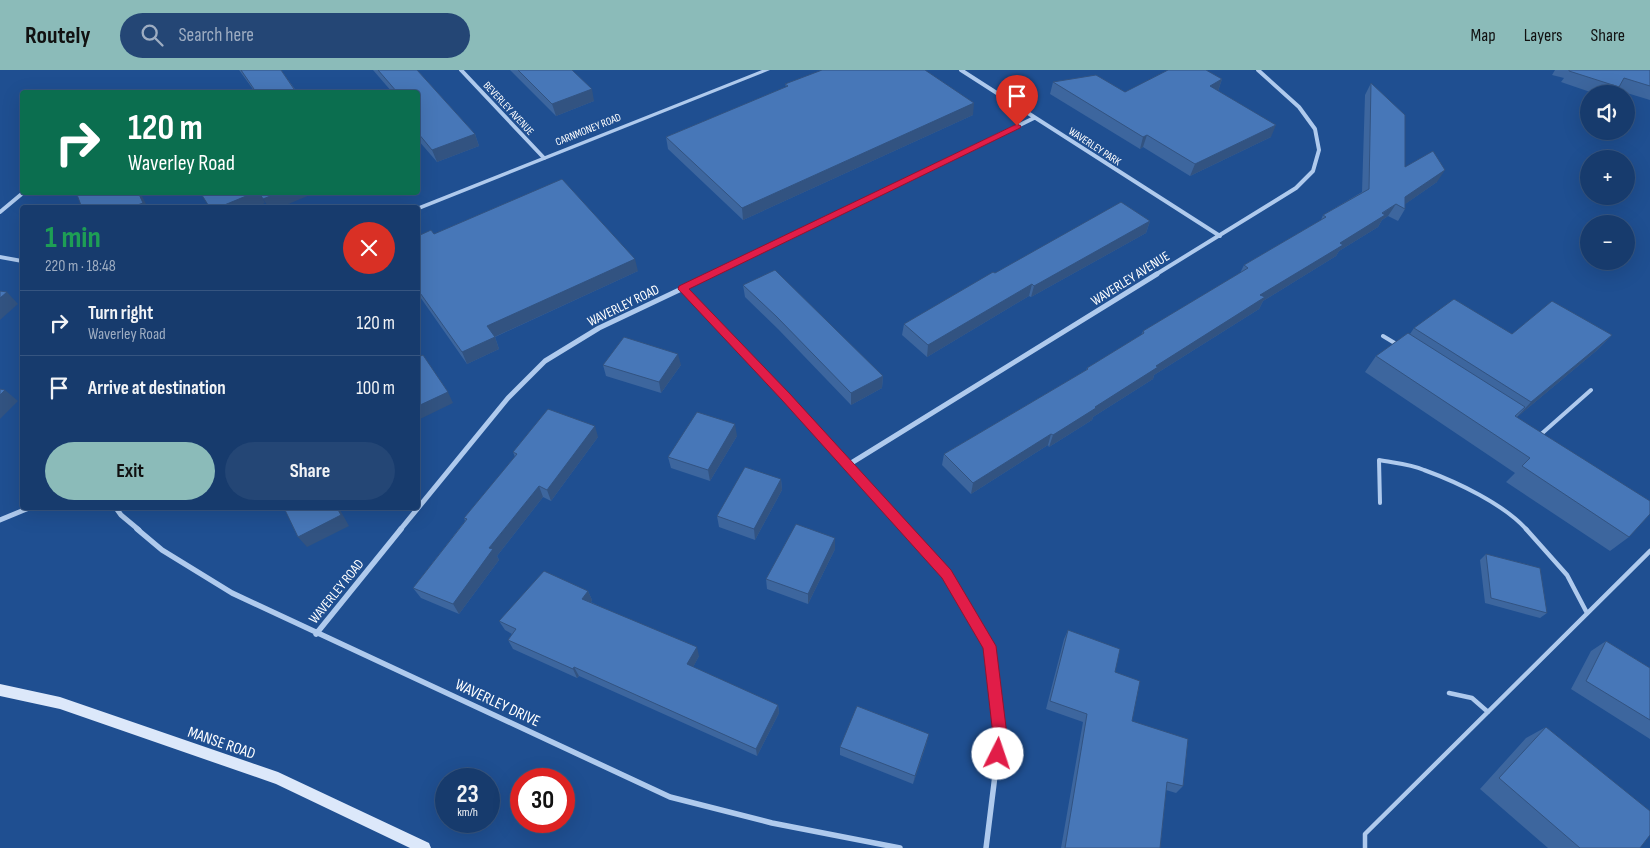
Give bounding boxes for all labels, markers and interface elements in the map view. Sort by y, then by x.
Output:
search box [120,13,470,58]
text: Routely [25,21,90,50]
icon: search [138,21,166,49]
text: Search here [178,24,254,47]
text: Map [1471,25,1496,46]
text: Layers [1524,25,1563,46]
text: Share [1591,25,1625,46]
pin [996,75,1038,126]
street label: BEVERLEY AVENUE [481,79,537,138]
icon: arrive [1003,82,1031,110]
map controls [1580,85,1635,270]
button: sound [1580,85,1635,140]
text: 120 m [128,107,203,150]
icon: right [45,110,110,175]
street label: CARNMONEY ROAD [553,110,623,149]
street label: WAVERLEY PARK [1066,125,1123,168]
text: Waverley Road [128,150,235,177]
button: + [1580,150,1635,205]
button: − [1580,215,1635,270]
text: 1 min [45,220,101,256]
button: close [343,222,395,274]
street label: WAVERLEY AVENUE [1088,247,1173,309]
text: 220 m · 18:48 [45,257,116,276]
street label: WAVERLEY ROAD [584,281,662,330]
text: Turn right [88,302,153,325]
icon: right [45,309,73,337]
text: 120 m [357,312,395,335]
text: Waverley Road [88,325,166,344]
icon: arrive [45,374,73,402]
text: Arrive at destination [88,377,226,400]
text: 100 m [356,377,395,400]
button: Exit [45,442,215,500]
button: Share [225,442,395,500]
street label: WAVERLEY ROAD [305,556,368,627]
street label: WAVERLEY DRIVE [452,675,543,731]
street label: MANSE ROAD [185,723,258,764]
position arrow [971,727,1023,779]
speed limit sign: 30 [510,768,575,833]
text: 23 [456,779,479,810]
text: km/h [457,805,478,820]

